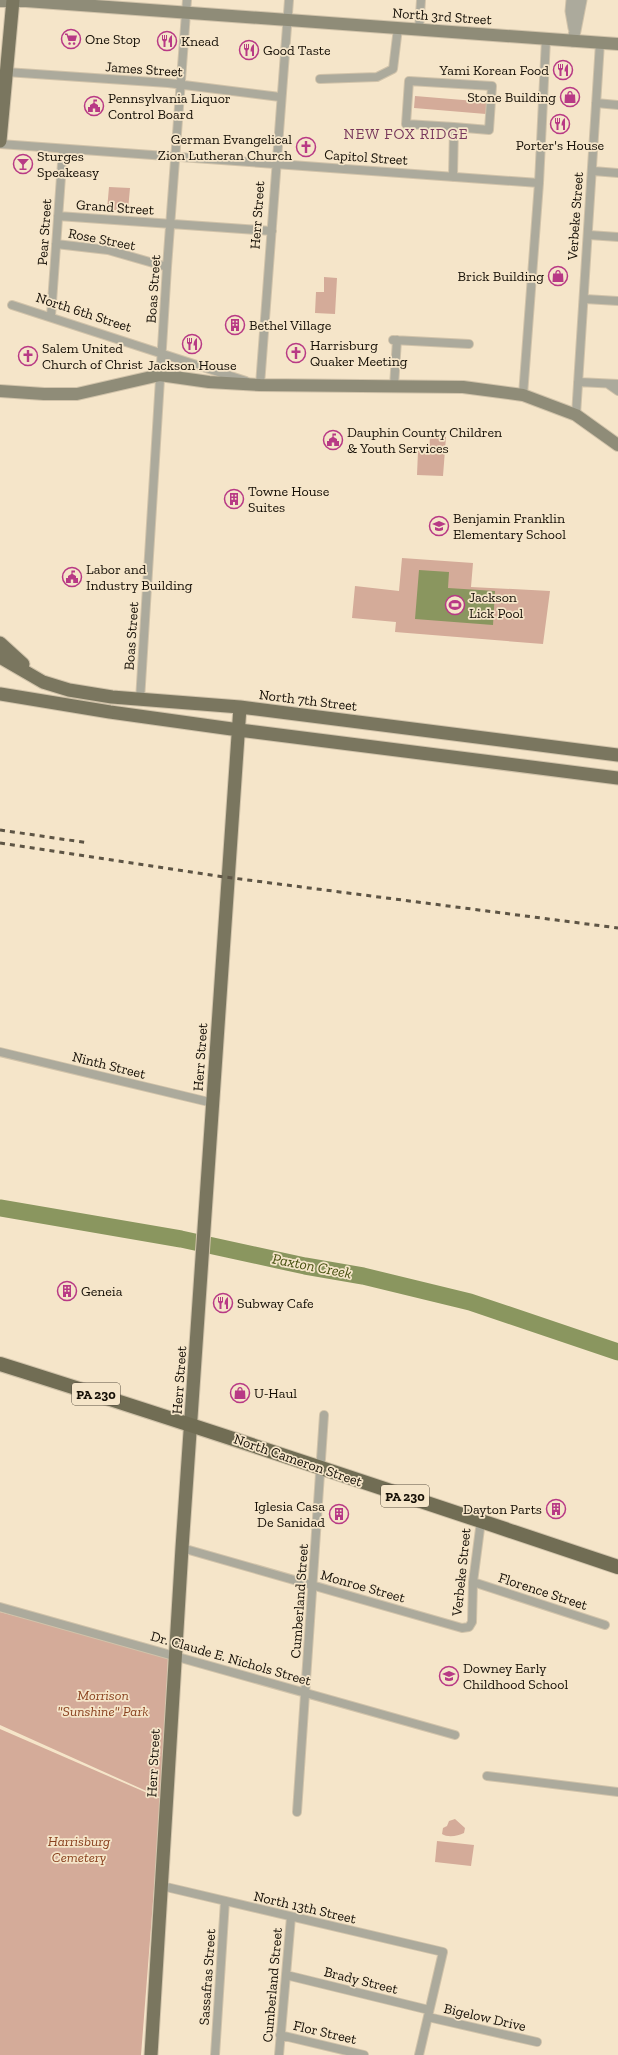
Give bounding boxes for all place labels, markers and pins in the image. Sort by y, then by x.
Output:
supermarket icon: One Stop [60,28,82,50]
restaurant icon: Knead [156,30,178,52]
place label: One Stop [85,31,141,48]
place label: Knead [181,33,219,50]
restaurant icon: Good Taste [238,39,260,61]
place label: Good Taste [263,42,331,59]
restaurant icon: Yami Korean Food [552,59,574,81]
place label: Yami Korean Food [439,62,549,79]
shop icon: Stone Building [559,86,581,108]
place label: Stone Building [467,89,556,106]
place label: Pennsylvania Liquor Control Board [108,90,231,123]
public building icon: Pennsylvania Liquor Control Board [83,95,105,117]
restaurant icon: Porter's House [549,113,571,135]
place label: German Evangelical Zion Lutheran Church [158,131,292,164]
church icon: German Evangelical Zion Lutheran Church [295,136,317,158]
place label: Porter's House [516,137,605,154]
place label: Sturges Speakeasy [37,148,100,181]
bar icon: Sturges Speakeasy [12,153,34,175]
shop icon: Brick Building [547,265,569,287]
place label: Brick Building [458,268,544,285]
building icon: Bethel Village [224,314,246,336]
place label: Bethel Village [249,317,332,334]
restaurant icon: Jackson House [181,333,203,355]
place label: Harrisburg Quaker Meeting [310,337,408,370]
place label: Salem United Church of Christ [42,340,144,373]
church icon: Harrisburg Quaker Meeting [285,342,307,364]
church icon: Salem United Church of Christ [17,345,39,367]
place label: Jackson House [147,357,237,374]
place label: Dauphin County Children & Youth Services [347,424,502,457]
public building icon: Dauphin County Children & Youth Services [322,429,344,451]
place label: Towne House Suites [248,483,330,516]
building icon: Towne House Suites [223,488,245,510]
place label: Benjamin Franklin Elementary School [453,510,566,543]
school or university icon: Benjamin Franklin Elementary School [428,515,450,537]
place label: Labor and Industry Building [86,561,193,594]
public building icon: Labor and Industry Building [61,566,83,588]
place label: Jackson Lick Pool [469,589,524,622]
sports icon: Jackson Lick Pool [444,594,466,616]
building icon: Geneia [56,1280,78,1302]
place label: Geneia [81,1283,123,1300]
restaurant icon: Subway Cafe [212,1292,234,1314]
place label: Subway Cafe [237,1295,314,1312]
shop icon: U-Haul [229,1382,251,1404]
place label: U-Haul [254,1385,297,1402]
place label: Iglesia Casa De Sanidad [254,1498,325,1531]
building icon: Dayton Parts [545,1498,567,1520]
place label: Dayton Parts [463,1501,542,1518]
building icon: Iglesia Casa De Sanidad [328,1503,350,1525]
place label: Downey Early Childhood School [463,1660,568,1693]
school or university icon: Downey Early Childhood School [438,1665,460,1687]

